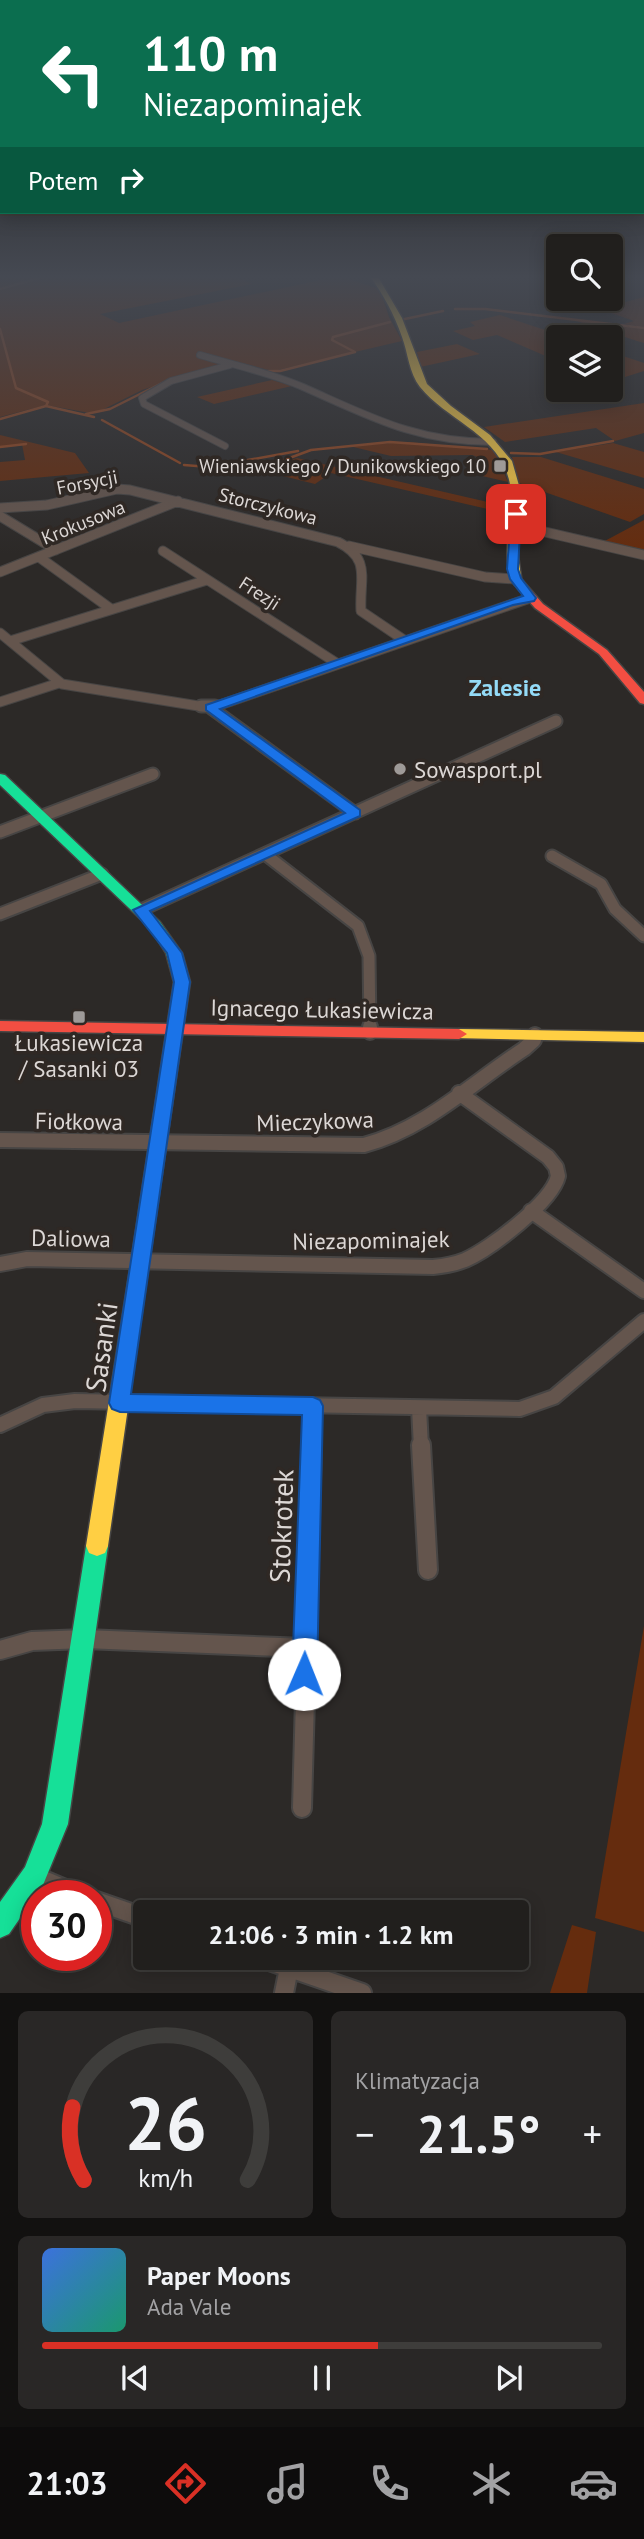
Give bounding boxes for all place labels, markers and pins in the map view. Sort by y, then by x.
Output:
place label: Wieniawskiego / Dunikowskiego 10 [199,454,486,478]
marker: Wieniawskiego / Dunikowskiego 10 [492,458,508,474]
pin [486,484,546,544]
place label: Sowasport.pl [414,755,542,784]
marker: Sowasport.pl [392,761,408,777]
marker: Łukasiewicza / Sasanki 03 [71,1009,87,1025]
place label: Łukasiewicza / Sasanki 03 [15,1028,143,1083]

